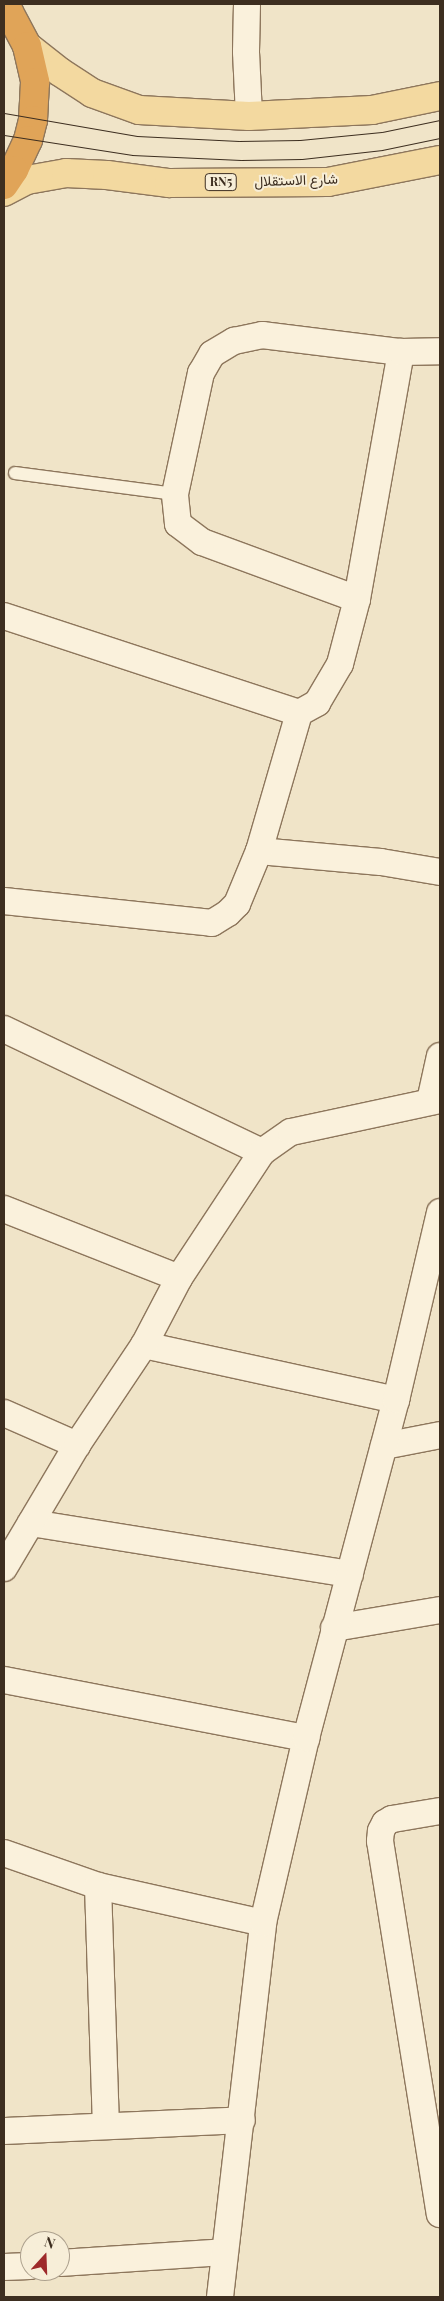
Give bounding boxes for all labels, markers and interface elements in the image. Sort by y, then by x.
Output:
street label: شارع الاستقلال [254,170,338,190]
road number: RN5 [205,172,237,192]
north arrow [20,2231,70,2281]
text: N [42,2232,58,2253]

